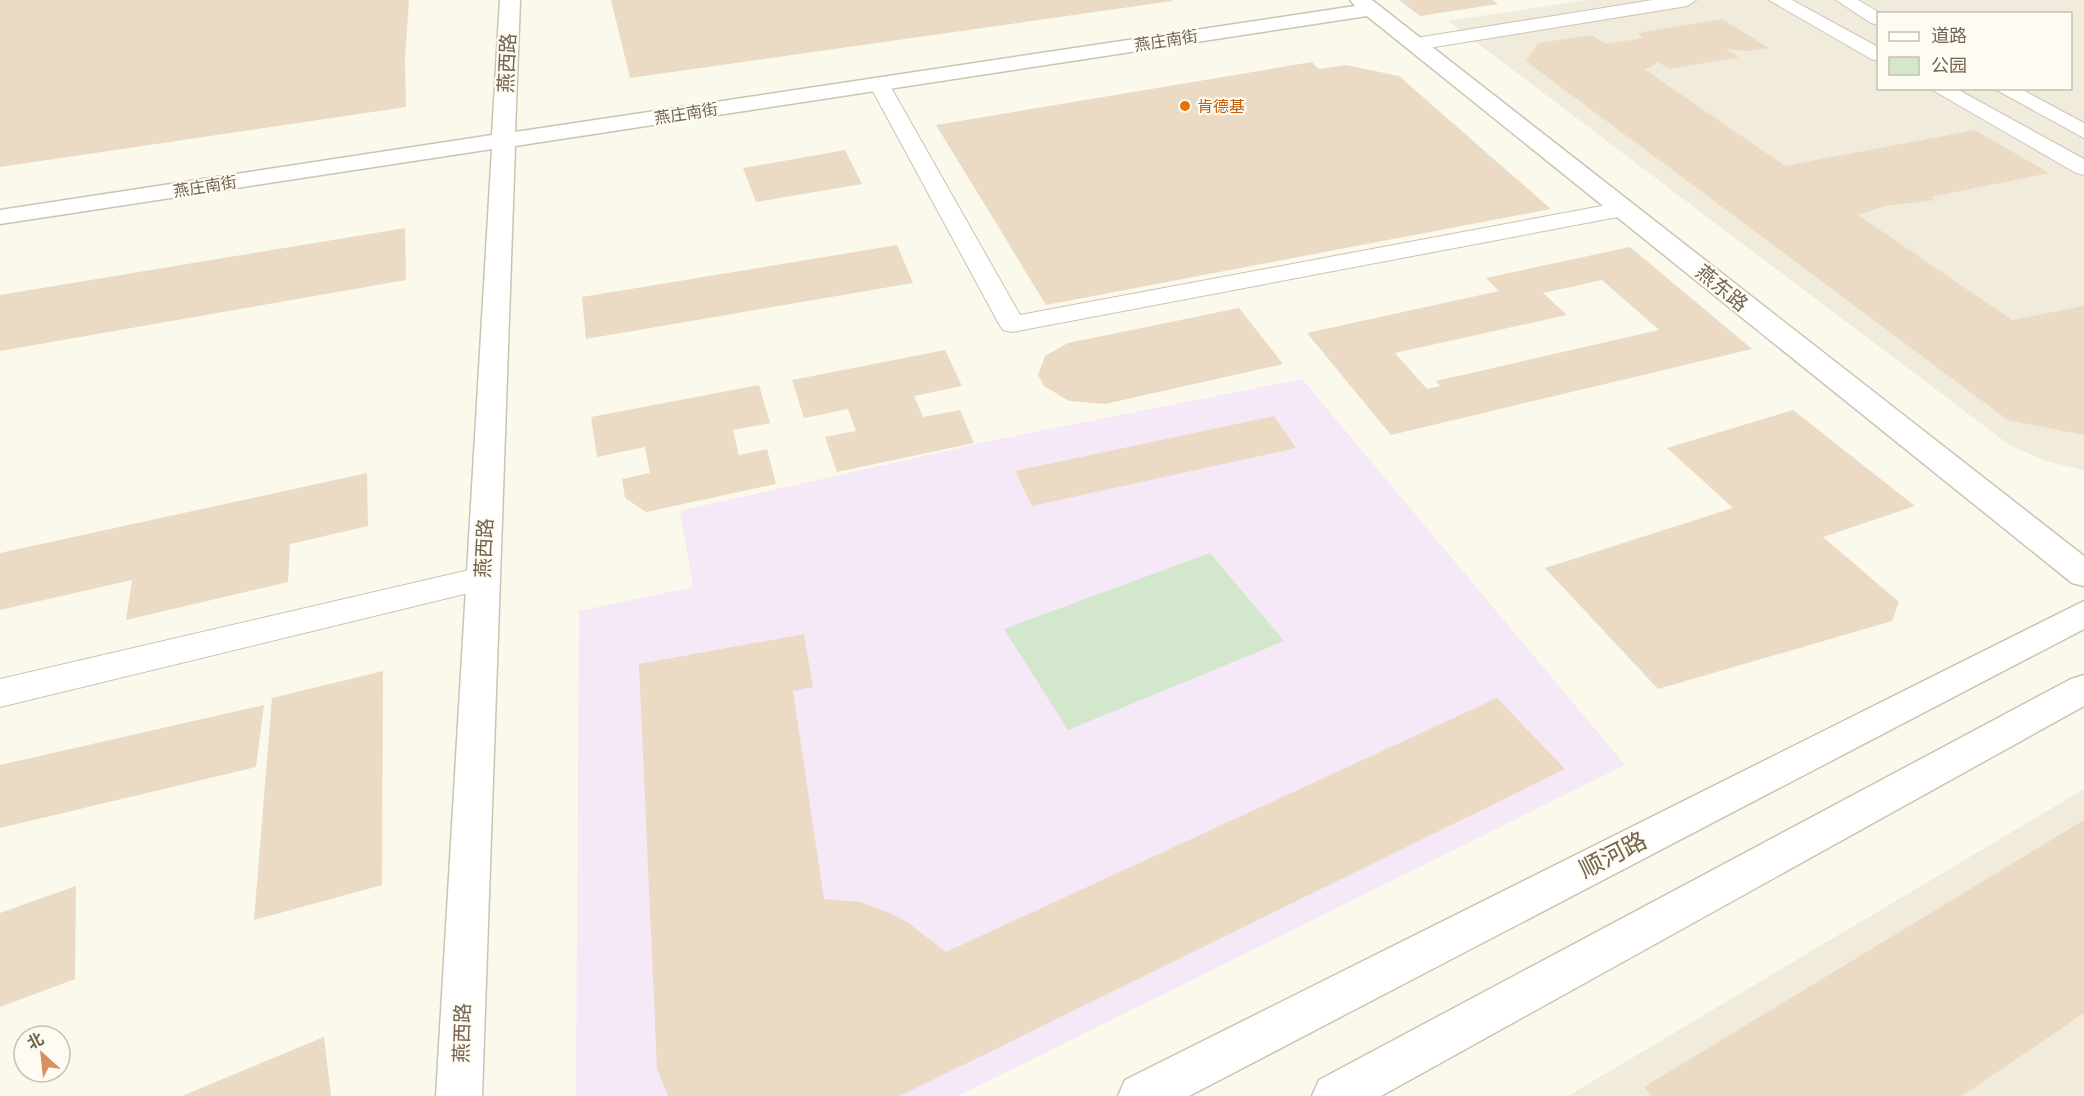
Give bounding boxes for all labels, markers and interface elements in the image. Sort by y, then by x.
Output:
legend [1877,12,2072,90]
text: 道路 [1931,24,1967,49]
street label: 燕庄南街 [1133,25,1199,57]
street label: 燕西路 [492,32,524,94]
text: 公园 [1931,54,1967,79]
place label: 肯德基 [1197,96,1245,118]
street label: 燕庄南街 [653,98,719,130]
marker: 肯德基 [1178,99,1192,113]
street label: 燕庄南街 [172,171,238,203]
street label: 燕东路 [1689,259,1753,319]
street label: 燕西路 [469,517,501,579]
street label: 顺河路 [1573,824,1653,887]
street label: 燕西路 [448,1003,478,1064]
north arrow [12,1024,72,1084]
text: 北 [24,1028,48,1055]

